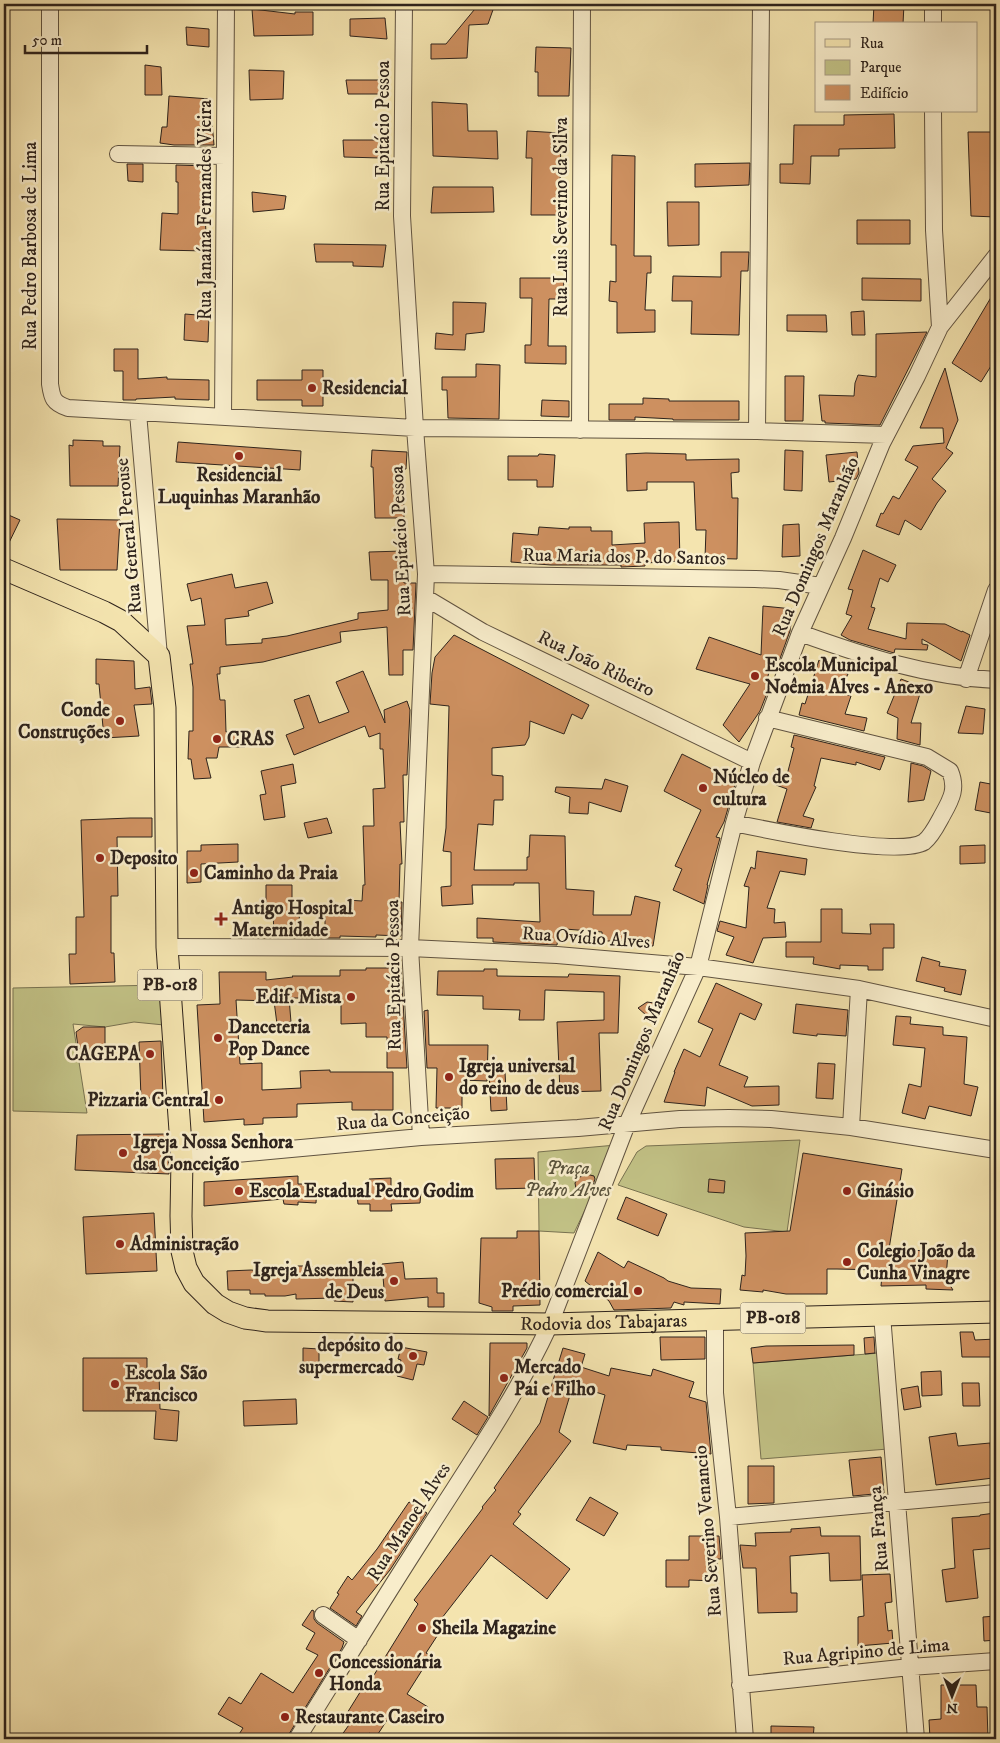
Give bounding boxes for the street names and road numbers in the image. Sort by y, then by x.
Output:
street label: Rua Epitácio Pessoa [372,61,395,211]
street label: Rua Janaína Fernandes Vieira [194,100,217,320]
street label: Rua Luis Severino da Silva [550,117,573,317]
street label: Rua Pedro Barbosa de Lima [19,142,42,350]
street label: Rua Domingos Maranhão [768,454,864,640]
street label: Rua General Perouse [111,457,147,615]
street label: Rua Epitácio Pessoa [386,465,416,617]
street label: Rua Maria dos P. do Santos [522,544,726,570]
street label: Rua João Ribeiro [534,626,658,702]
street label: Rua Epitácio Pessoa [381,899,407,1051]
street label: Rua Ovídio Alves [521,922,651,954]
street label: Rua Domingos Maranhão [594,948,690,1134]
road number: PB-018 [138,970,202,1000]
street label: Rua da Conceição [335,1102,471,1136]
road number: PB-018 [740,1302,806,1334]
street label: Rodovia dos Tabajaras [520,1309,687,1336]
street label: Rua Severino Venancio [689,1444,727,1618]
street label: Rua Manoel Alves [362,1459,456,1585]
street label: Rua França [864,1485,894,1573]
street label: Rua Agripino de Lima [782,1633,950,1671]

